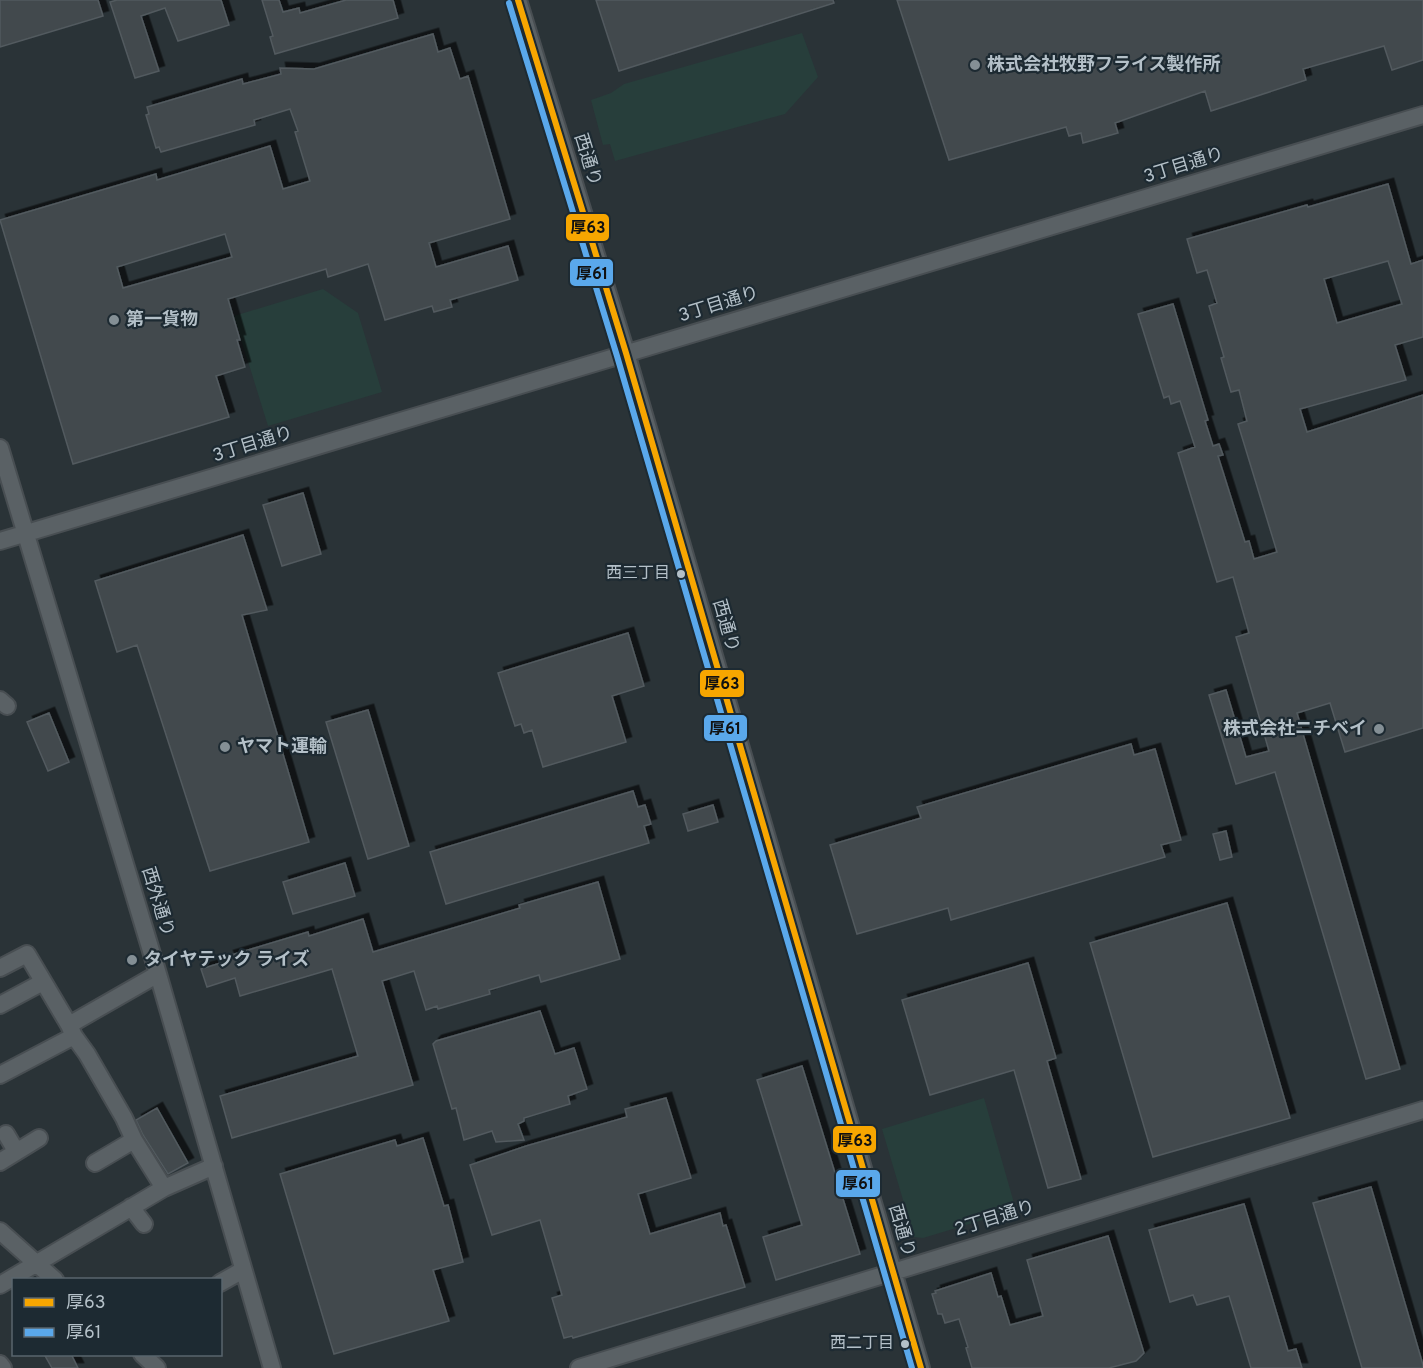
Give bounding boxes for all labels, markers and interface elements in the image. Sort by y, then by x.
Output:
place label: 株式会社牧野フライス製作所 [987,54,1220,77]
marker: 株式会社牧野フライス製作所 [968,58,982,72]
street label: 西通り [568,131,606,189]
street label: 3丁目通り [1141,143,1227,189]
line badge: 厚63 [565,213,610,242]
text: 厚63 [570,219,606,239]
line badge: 厚61 [569,258,614,287]
text: 厚61 [576,265,608,285]
street label: 3丁目通り [676,282,762,328]
place label: 第一貨物 [126,309,198,332]
marker: 第一貨物 [107,313,121,327]
street label: 3丁目通り [210,422,296,468]
place label: 西三丁目 [606,564,670,584]
marker: 西三丁目 [675,568,687,580]
street label: 西通り [707,597,743,655]
line badge: 厚63 [699,669,745,698]
text: 厚63 [704,675,740,695]
line badge: 厚61 [703,714,748,742]
place label: 株式会社ニチベイ [1223,718,1367,741]
text: 厚61 [709,720,741,740]
marker: 株式会社ニチベイ [1372,722,1386,736]
place label: ヤマト運輸 [237,736,327,759]
marker: ヤマト運輸 [218,740,232,754]
street label: 西外通り [135,864,179,940]
place label: タイヤテック ライズ [144,949,309,972]
marker: タイヤテック ライズ [125,953,139,967]
line badge: 厚63 [832,1125,877,1154]
text: 厚63 [837,1132,873,1152]
line badge: 厚61 [835,1169,881,1198]
text: 厚61 [842,1175,874,1195]
street label: 2丁目通り [952,1196,1038,1242]
street label: 西通り [883,1202,919,1260]
legend [12,1278,222,1356]
text: 厚63 [66,1292,106,1315]
text: 厚61 [66,1322,101,1345]
place label: 西二丁目 [830,1334,894,1354]
marker: 西二丁目 [899,1338,911,1350]

